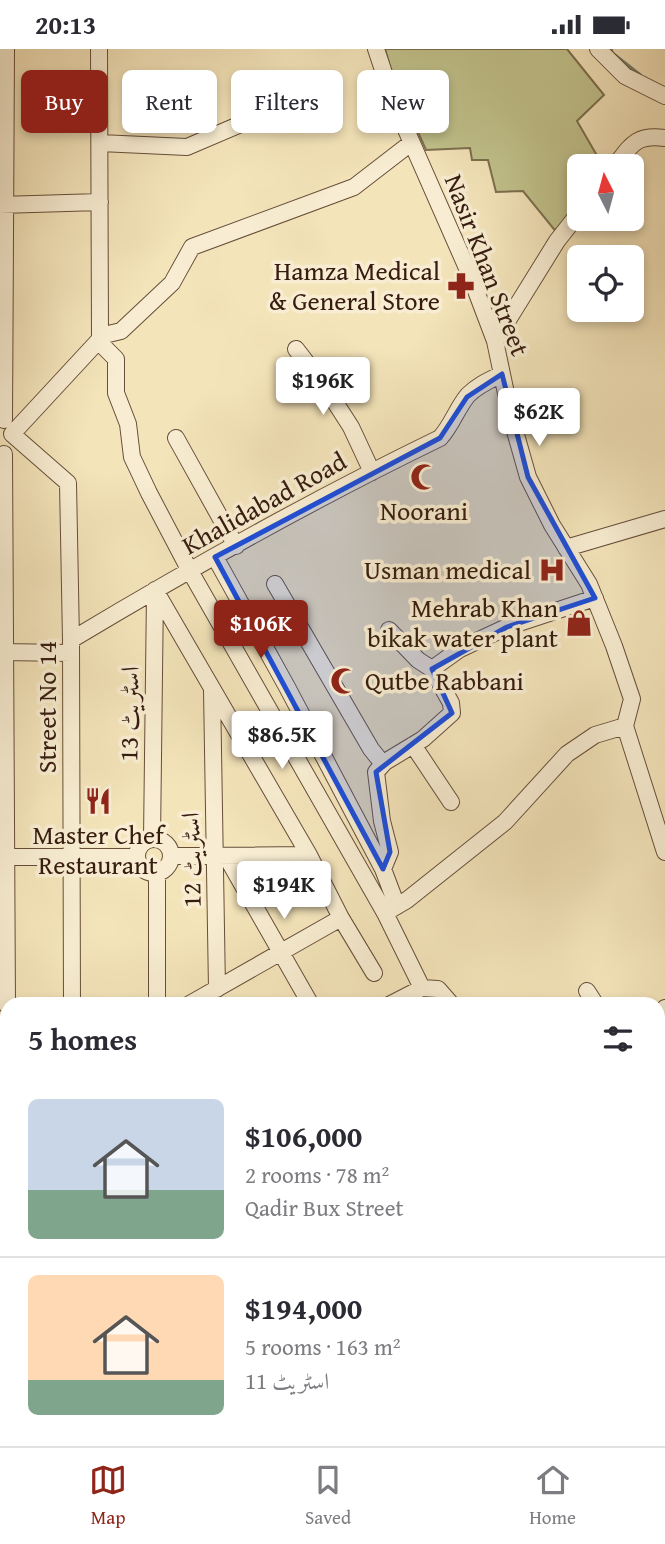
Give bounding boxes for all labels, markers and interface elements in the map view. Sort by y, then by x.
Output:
text: 20:13 [35,5,96,44]
chip: Buy [21,70,108,133]
chip: Rent [122,70,217,133]
chip: Filters [231,70,343,133]
chip: New [357,70,449,133]
north arrow [567,154,644,231]
map controls [567,154,644,322]
street label: Nasir Khan Street [435,168,540,361]
button: locate [567,245,644,322]
place label: Hamza Medical & General Store [269,251,440,320]
pharmacy icon: Hamza Medical & General Store [446,271,476,301]
pin: $196K [274,357,372,417]
text: $196K [292,363,354,396]
pin: $62K [498,389,580,448]
text: $62K [514,394,564,427]
street label: Khalidabad Road [174,441,353,564]
mosque icon: Noorani [409,462,439,492]
place label: Noorani [380,491,468,530]
place label: Usman medical [364,550,531,589]
hospital icon: Usman medical [537,555,567,585]
place label: Mehrab Khan bikak water plant [367,588,558,657]
pin: $106K [212,601,310,660]
text: $106K [230,606,292,639]
shop icon: Mehrab Khan bikak water plant [564,608,594,638]
street label: Street No 14 [27,641,66,773]
place label: Qutbe Rabbani [365,661,524,700]
street label: اسٹریٹ 13 [108,666,149,762]
mosque icon: Qutbe Rabbani [329,666,359,696]
pin: $86.5K [225,711,339,771]
text: $86.5K [248,717,316,750]
restaurant icon: Master Chef Restaurant [83,786,113,816]
street label: اسٹریٹ 12 [170,812,211,908]
place label: Master Chef Restaurant [32,815,166,884]
pin: $194K [235,861,333,921]
text: $194K [253,867,315,900]
text: 5 homes [28,1017,137,1061]
icon: filters [599,1020,637,1058]
text: $106,000 [245,1114,362,1158]
icon: home [84,1127,168,1211]
text: 2 rooms · 78 m² [245,1158,389,1191]
text: Qadir Bux Street [245,1191,404,1224]
text: $194,000 [245,1286,362,1330]
icon: home [84,1303,168,1387]
text: 5 rooms · 163 m² [245,1330,400,1363]
text: اسٹریٹ 11 [245,1364,329,1397]
tab: Map [89,1461,127,1531]
tab: Saved [305,1461,351,1531]
tab: Home [529,1461,576,1531]

